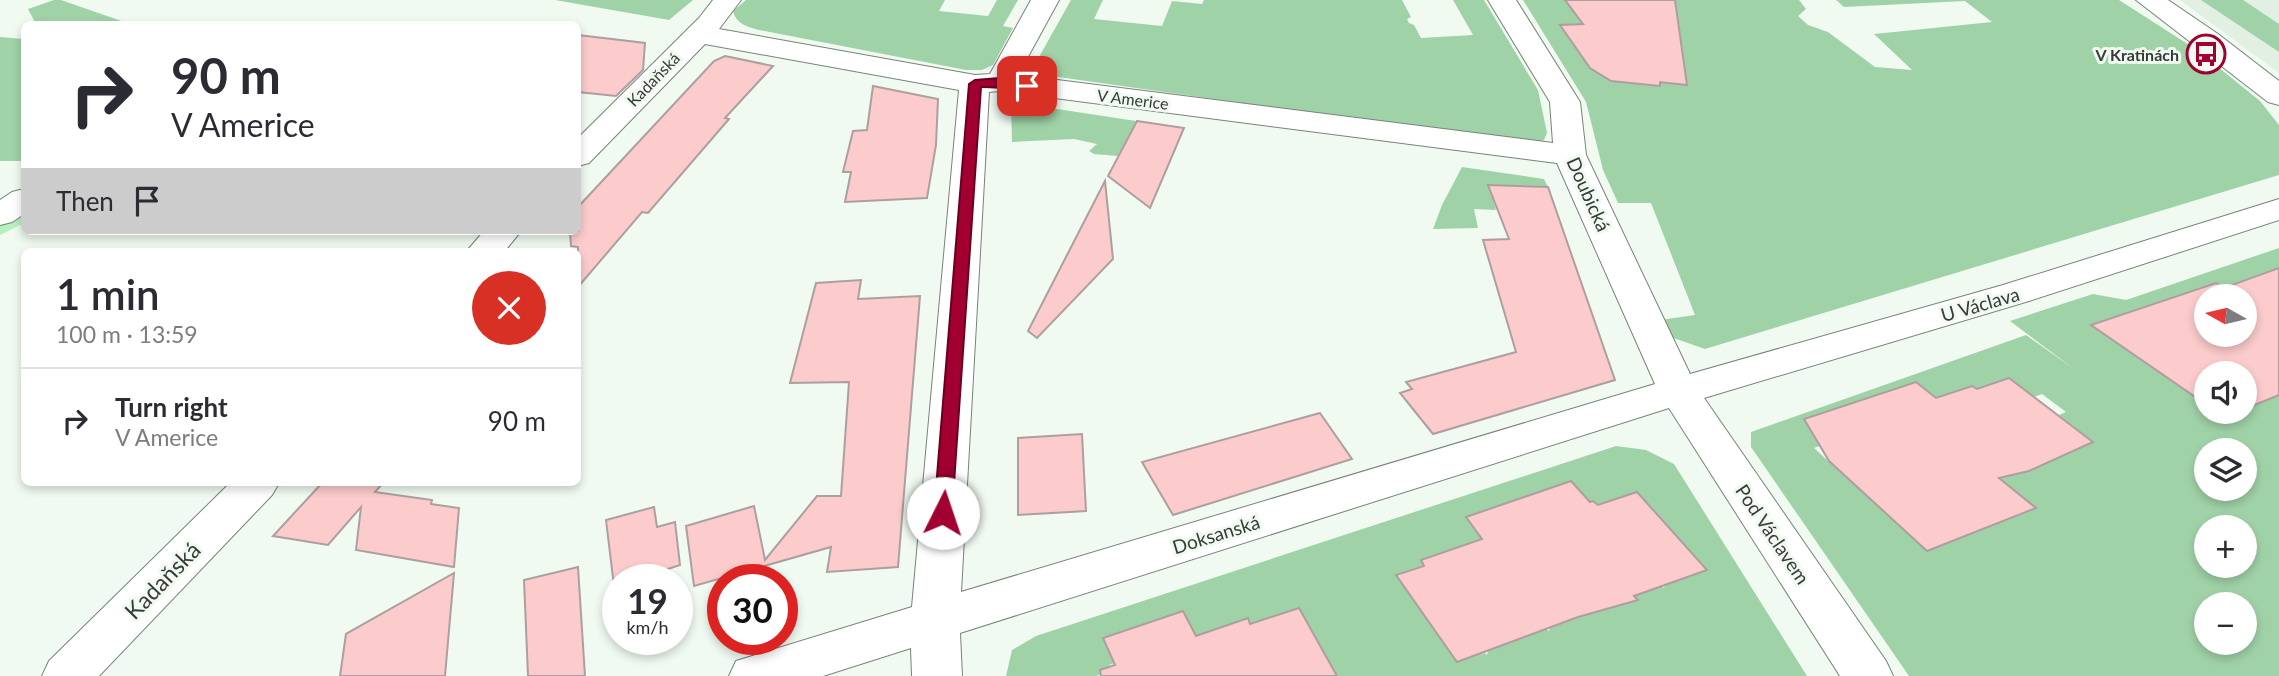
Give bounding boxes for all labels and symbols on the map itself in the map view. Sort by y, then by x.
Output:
bus stop icon: V Kratinách [2185,33,2227,75]
place label: V Kratinách [2095,45,2179,64]
street label: Kadaňská [623,48,683,110]
pin [997,56,1057,116]
street label: V Americe [1096,85,1170,113]
street label: Doubická [1562,153,1616,235]
street label: U Václava [1938,282,2022,326]
north arrow [2194,284,2258,346]
position arrow [906,476,980,550]
street label: Pod Václavem [1731,480,1815,588]
street label: Doksanská [1169,510,1263,558]
street label: Kadaňská [118,535,206,625]
speed limit sign: 30 [707,564,798,655]

